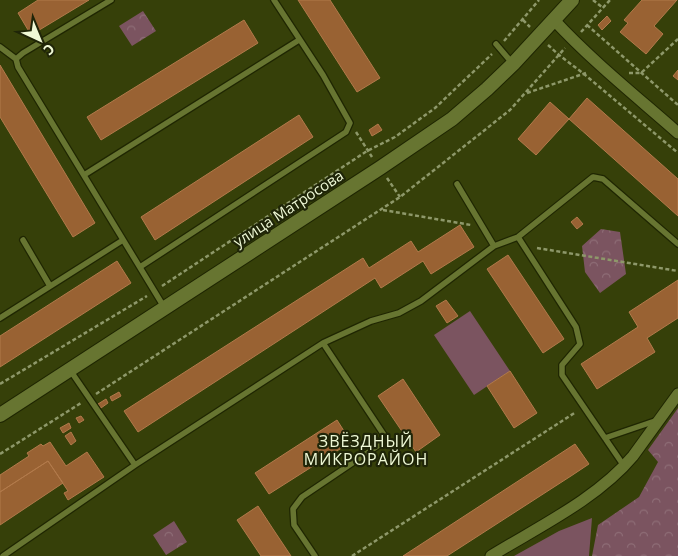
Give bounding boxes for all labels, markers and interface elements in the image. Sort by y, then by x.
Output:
north arrow [15,15,65,65]
text: С [40,40,59,60]
street label: улица Матросова [229,165,347,251]
district label: ЗВЁЗДНЫЙ МИКРОРАЙОН [304,430,428,470]

